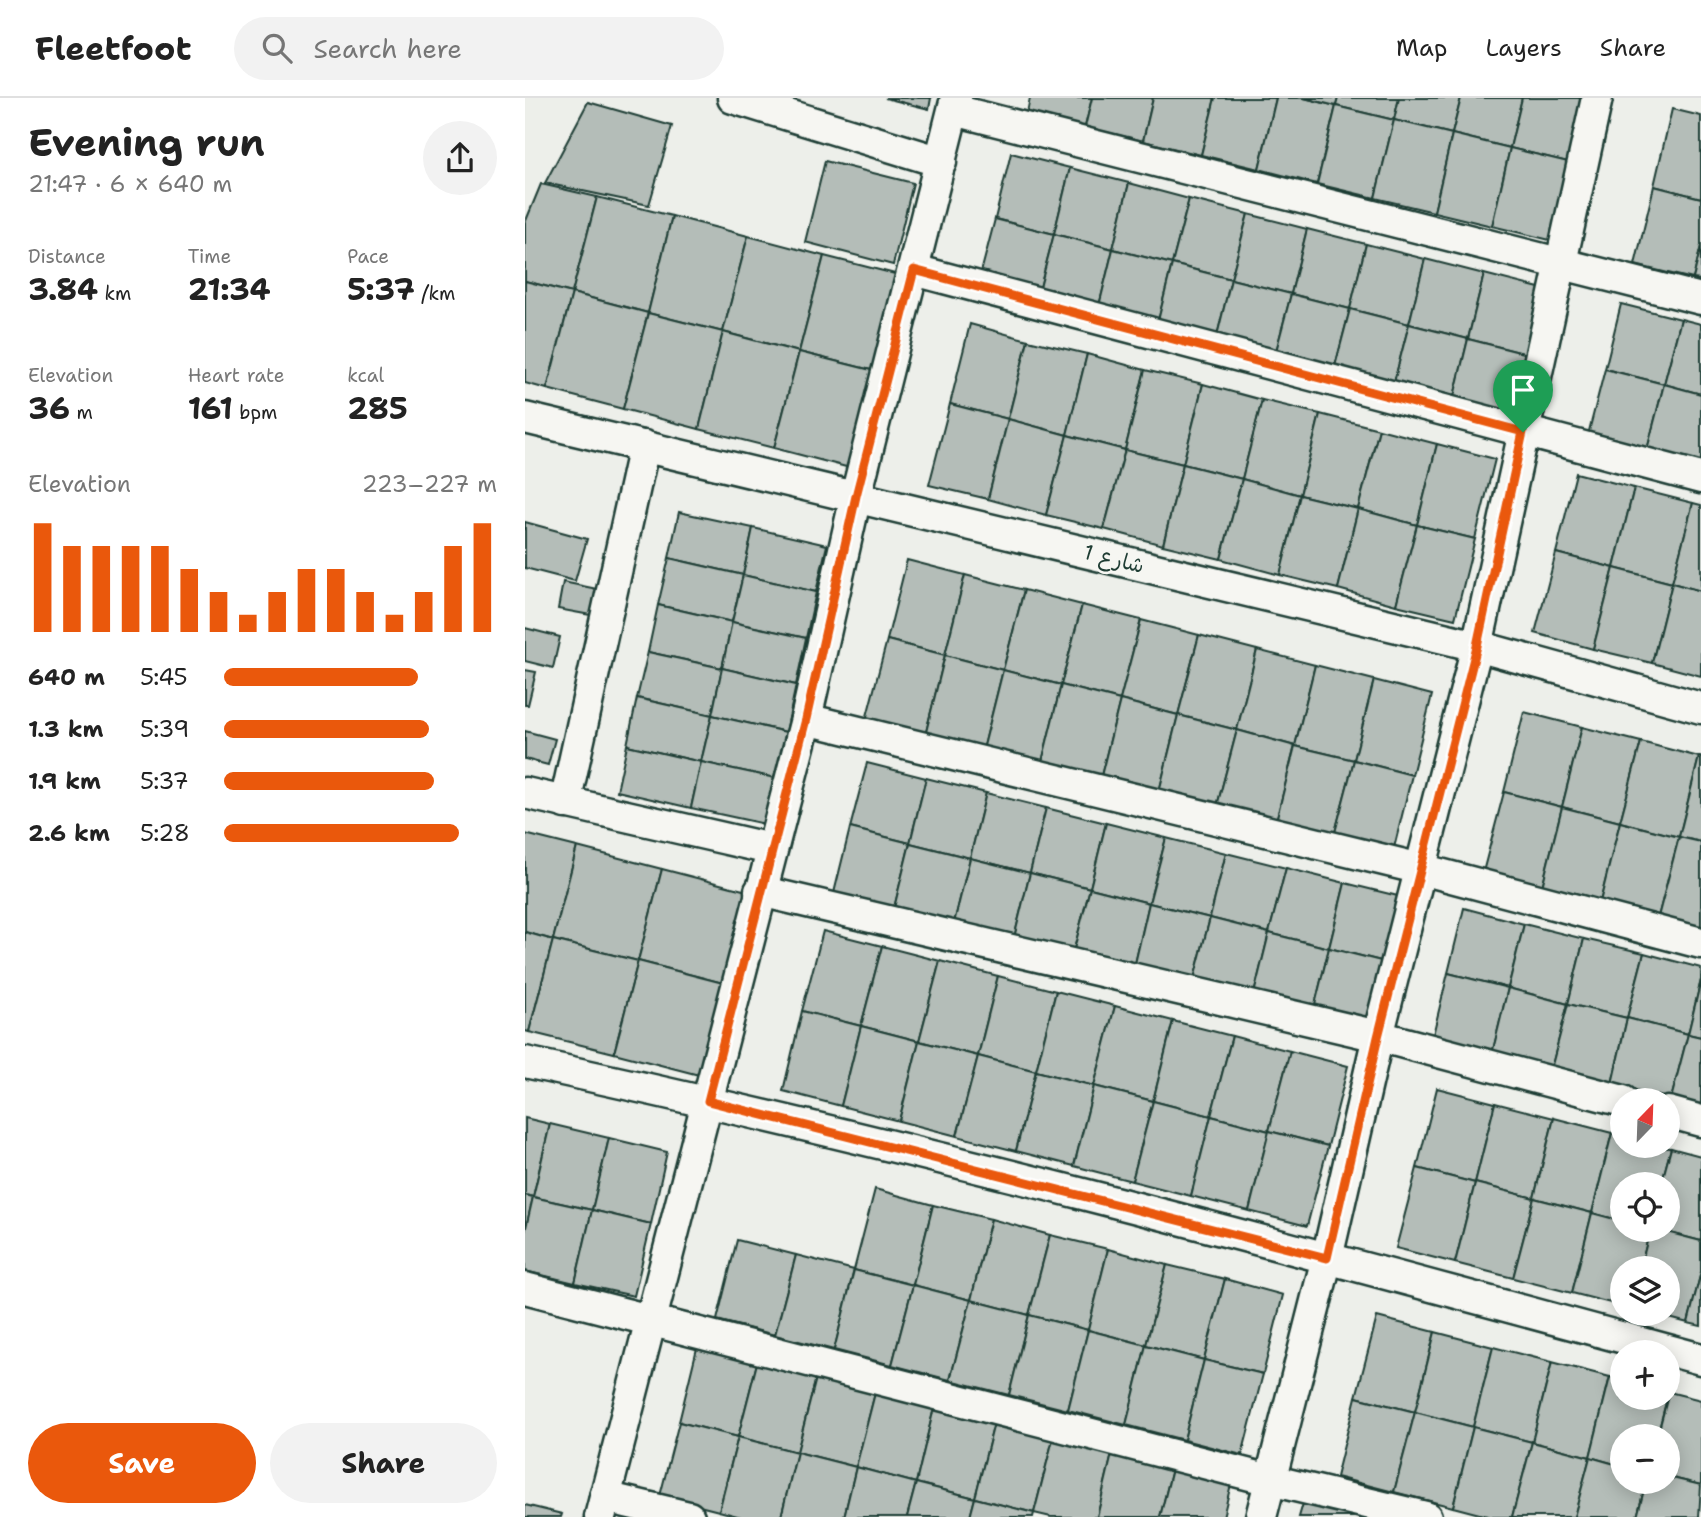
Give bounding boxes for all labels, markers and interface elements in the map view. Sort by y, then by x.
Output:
search box [234,17,724,80]
text: Fleetfoot [35,26,192,71]
icon: search [258,29,296,67]
text: Search here [314,31,462,66]
text: Map [1396,32,1447,64]
text: Layers [1485,32,1562,64]
text: Share [1600,32,1666,64]
text: Evening run [28,117,265,168]
button: share [423,121,497,195]
text: 21:47 · 6 × 640 m [28,169,232,199]
text: Distance [28,244,106,269]
text: Time [188,244,231,269]
text: Pace [347,244,389,269]
text: 3.84 [28,269,98,310]
text: 21:34 [188,269,271,310]
text: 5:37 [347,269,415,310]
text: km [98,281,131,306]
text: /km [415,281,455,306]
pin [1493,360,1553,432]
text: Elevation [28,363,113,388]
text: Heart rate [188,363,284,388]
text: kcal [347,363,384,388]
icon: arrive [1504,371,1542,409]
text: 36 [28,388,70,429]
text: 161 [188,388,233,429]
text: 285 [347,388,408,429]
text: m [70,400,93,425]
text: bpm [233,400,278,425]
text: Elevation [28,469,131,499]
text: 223–227 m [362,469,497,499]
street label: شارع 1 [1081,538,1147,581]
text: 640 m [28,662,105,692]
text: 5:45 [140,662,188,692]
text: 1.3 km [28,714,103,744]
text: 5:39 [140,714,189,744]
text: 1.9 km [28,766,101,796]
text: 5:37 [140,766,189,796]
text: 2.6 km [28,818,110,848]
text: 5:28 [140,818,190,848]
north arrow [1610,1088,1680,1158]
map controls [1610,1088,1680,1494]
button: locate [1610,1172,1680,1242]
button: layers [1610,1256,1680,1326]
button: + [1610,1340,1680,1410]
button: Save [28,1423,256,1503]
button: Share [270,1423,497,1503]
button: − [1610,1424,1680,1494]

